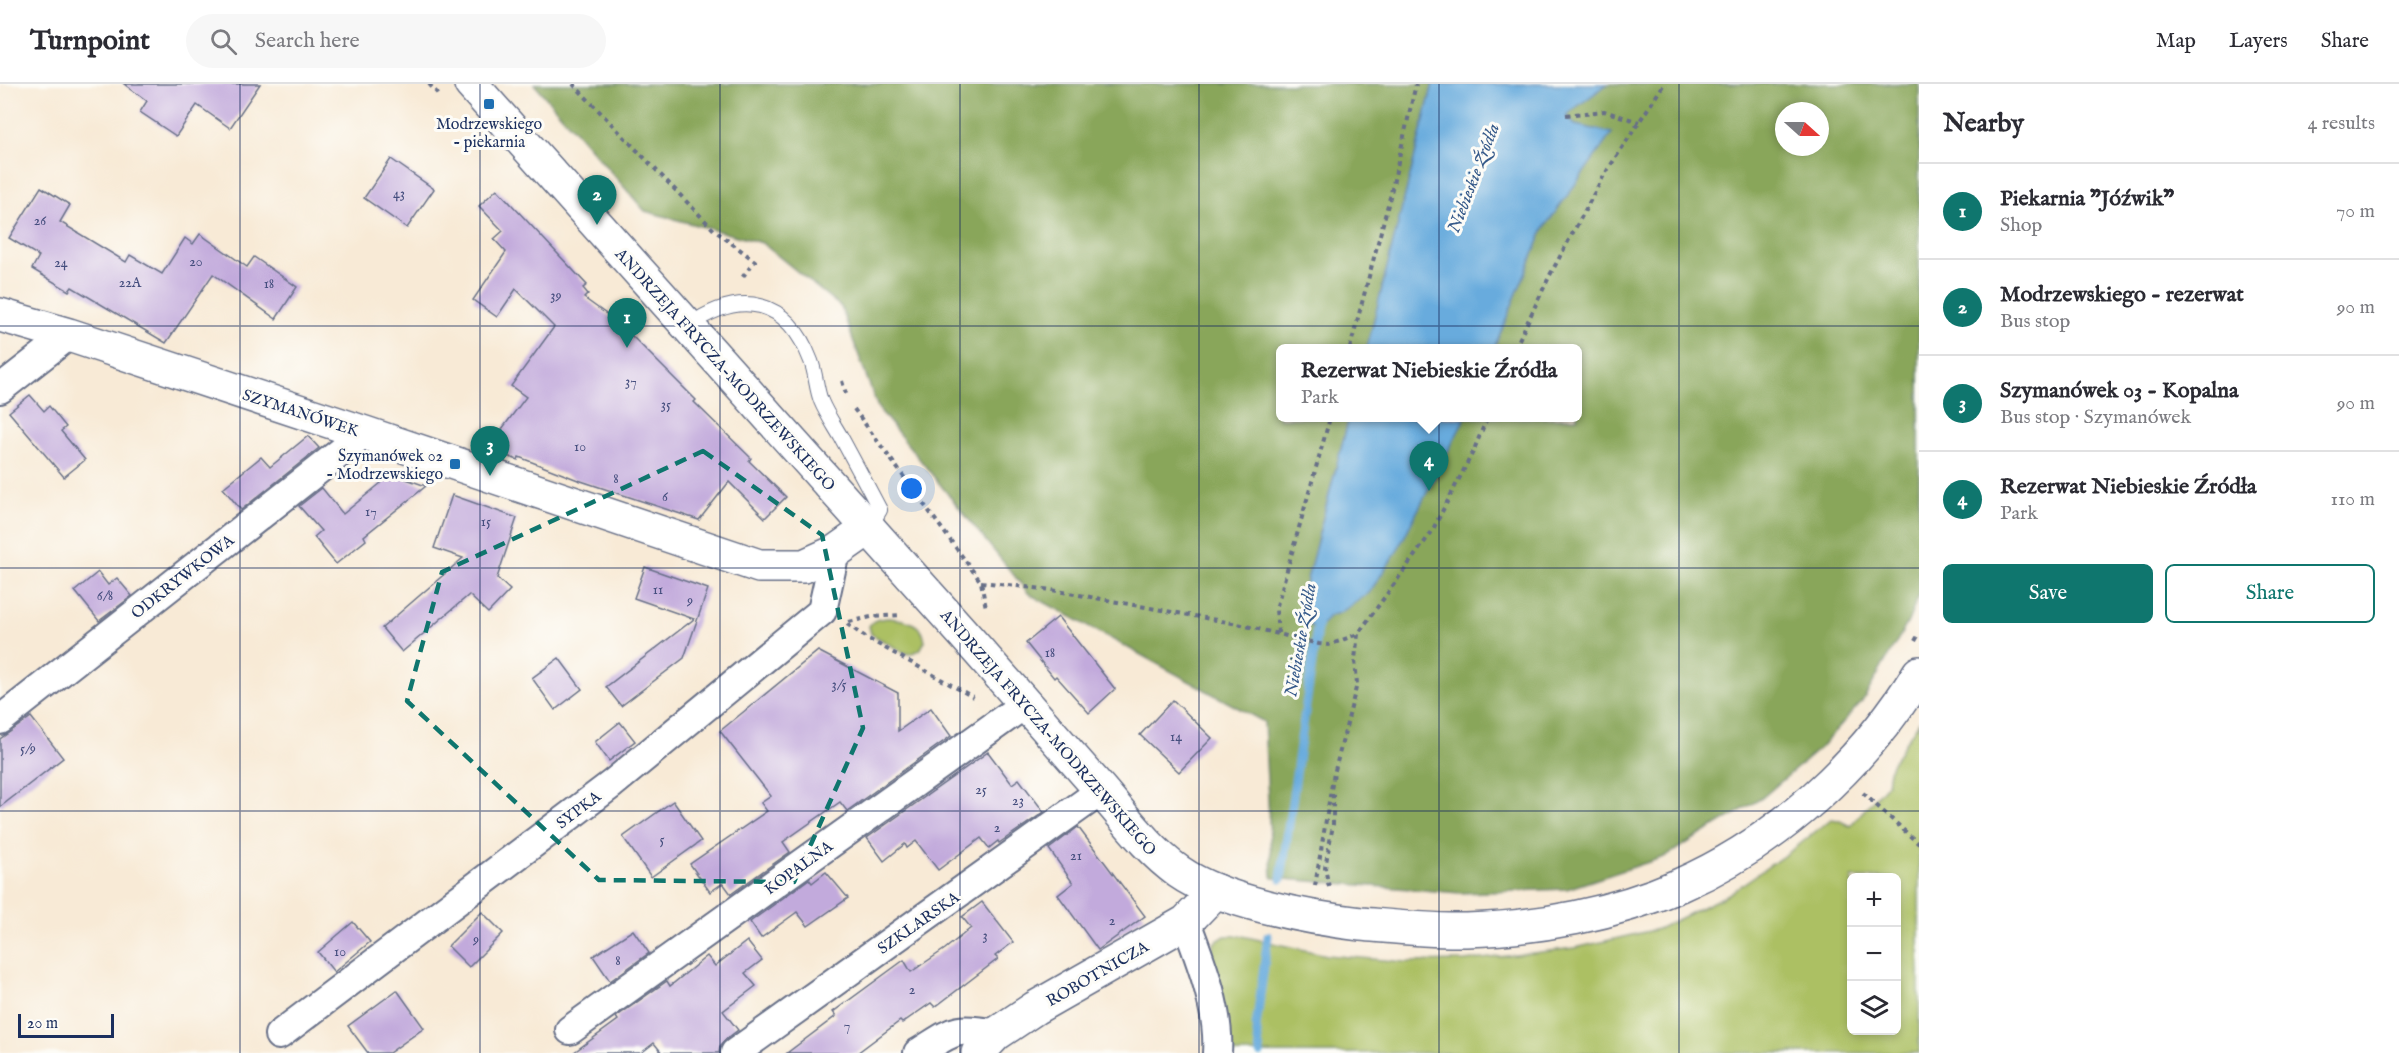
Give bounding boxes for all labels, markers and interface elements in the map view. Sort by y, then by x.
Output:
search box [186,14,606,68]
text: Turnpoint [30,24,150,59]
icon: search [207,25,240,58]
text: Search here [255,27,360,55]
text: Map [2156,28,2196,55]
text: Layers [2229,28,2288,55]
text: Share [2321,28,2369,55]
marker: Modrzewskiego - piekarnia [482,97,496,111]
north arrow [1775,102,1829,156]
text: Nearby [1943,107,2024,140]
text: 4 results [2308,111,2375,136]
place label: Modrzewskiego - piekarnia [436,115,542,153]
water label: Niebieskie Źródła [1442,120,1506,237]
pin: 2 [578,176,616,225]
house number: 43 [393,185,405,203]
text: Piekarnia "Jóźwik" [2000,185,2174,213]
text: 1 [1959,199,1966,224]
text: 70 m [2336,199,2375,224]
house number: 26 [34,212,47,230]
text: Shop [2000,213,2042,238]
street label: ANDRZEJA FRYCZA-MODRZEWSKIEGO [609,244,839,496]
house number: 20 [189,253,203,271]
house number: 24 [54,254,68,272]
house number: 22A [119,274,142,292]
house number: 18 [264,275,274,293]
text: Modrzewskiego - rezerwat [2000,281,2244,309]
house number: 39 [550,287,562,305]
text: 2 [1958,295,1967,320]
text: 90 m [2337,295,2375,320]
pin: 1 [608,298,646,348]
text: Bus stop [2000,309,2070,334]
popup [1276,344,1582,422]
text: Rezerwat Niebieskie Źródła [1301,357,1557,385]
house number: 37 [625,373,637,391]
text: Szymanówek 03 - Kopalna [2000,377,2238,405]
street label: SZYMANÓWEK [240,384,362,442]
text: Park [1301,385,1339,410]
text: 3 [1959,391,1966,416]
text: 90 m [2337,391,2375,416]
house number: 35 [661,396,671,414]
text: Bus stop · Szymanówek [2000,405,2191,430]
pin: 3 [470,426,510,476]
house number: 10 [574,438,586,456]
pin: 4 [1410,442,1448,491]
place label: Szymanówek 02 - Modrzewskiego [326,447,443,485]
marker: Szymanówek 02 - Modrzewskiego [448,457,462,471]
house number: 8 [613,470,619,488]
text: Rezerwat Niebieskie Źródła [2000,473,2257,501]
your location [897,474,926,503]
text: 4 [1958,487,1967,512]
text: 110 m [2331,487,2375,512]
house number: 6 [662,488,669,506]
text: Park [2000,501,2038,526]
house number: 17 [365,503,377,521]
house number: 15 [481,513,491,531]
street label: ODKRYWKOWA [128,530,240,624]
button: Save [1943,564,2153,623]
button: Share [2165,564,2375,623]
house number: 11 [653,581,663,599]
water label: Niebieskie Źródła [1279,581,1323,699]
house number: 6/8 [97,587,113,605]
house number: 9 [686,592,693,610]
street label: ANDRZEJA FRYCZA-MODRZEWSKIEGO [934,605,1160,860]
house number: 18 [1045,644,1055,662]
house number: 3/5 [831,676,847,694]
house number: 14 [1170,728,1182,746]
house number: 5/9 [20,740,36,758]
house number: 25 [975,781,987,799]
street label: SYPKA [553,787,607,834]
house number: 23 [1012,792,1024,810]
house number: 2 [994,819,1001,837]
house number: 5 [659,831,665,849]
street label: KOPALNA [761,836,838,900]
house number: 21 [1070,847,1082,865]
map controls [1847,873,1901,1035]
button: + [1847,873,1901,927]
street label: SZKLARSKA [874,887,965,959]
house number: 2 [1109,912,1116,930]
house number: 3 [982,927,988,945]
button: − [1847,927,1901,981]
house number: 9 [472,931,479,949]
street label: ROBOTNICZA [1043,937,1154,1012]
house number: 10 [334,943,346,961]
house number: 8 [615,952,621,970]
house number: 2 [909,981,916,999]
button: layers [1847,981,1901,1035]
scale bar [18,1011,114,1038]
text: 20 m [27,1014,58,1034]
house number: 7 [844,1017,850,1035]

